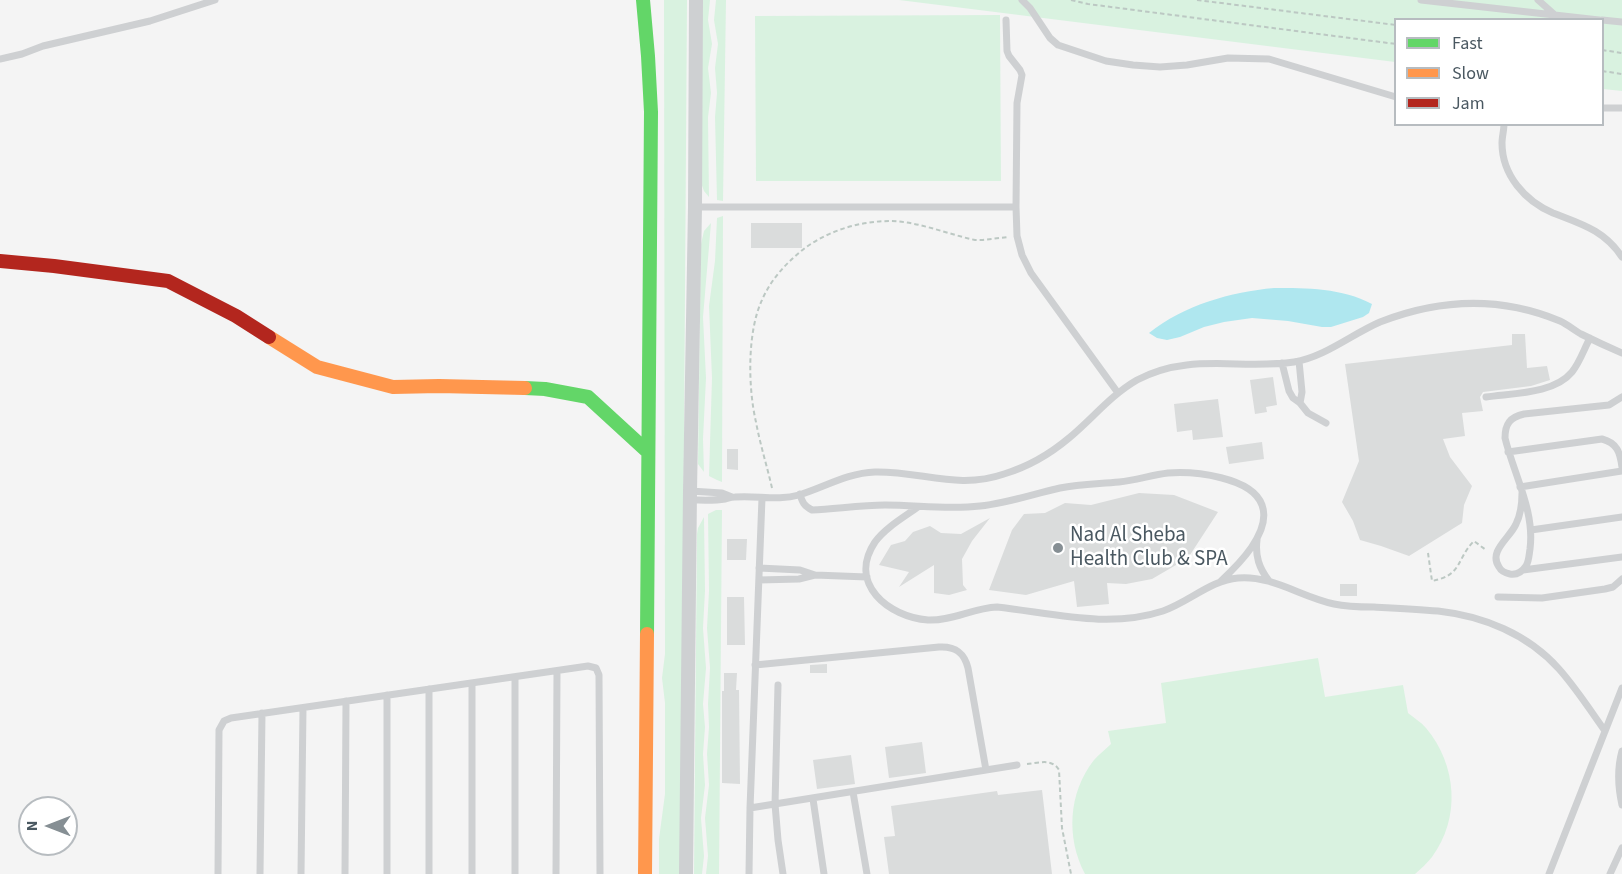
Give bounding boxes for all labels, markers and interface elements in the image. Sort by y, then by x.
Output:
legend [1394,18,1604,126]
text: Fast [1452,31,1483,56]
text: Slow [1452,61,1489,86]
text: Jam [1452,91,1485,116]
place label: Nad Al Sheba Health Club & SPA [1070,523,1228,573]
marker: Nad Al Sheba Health Club & SPA [1051,541,1065,555]
north arrow [18,796,78,856]
text: N [21,821,43,831]

